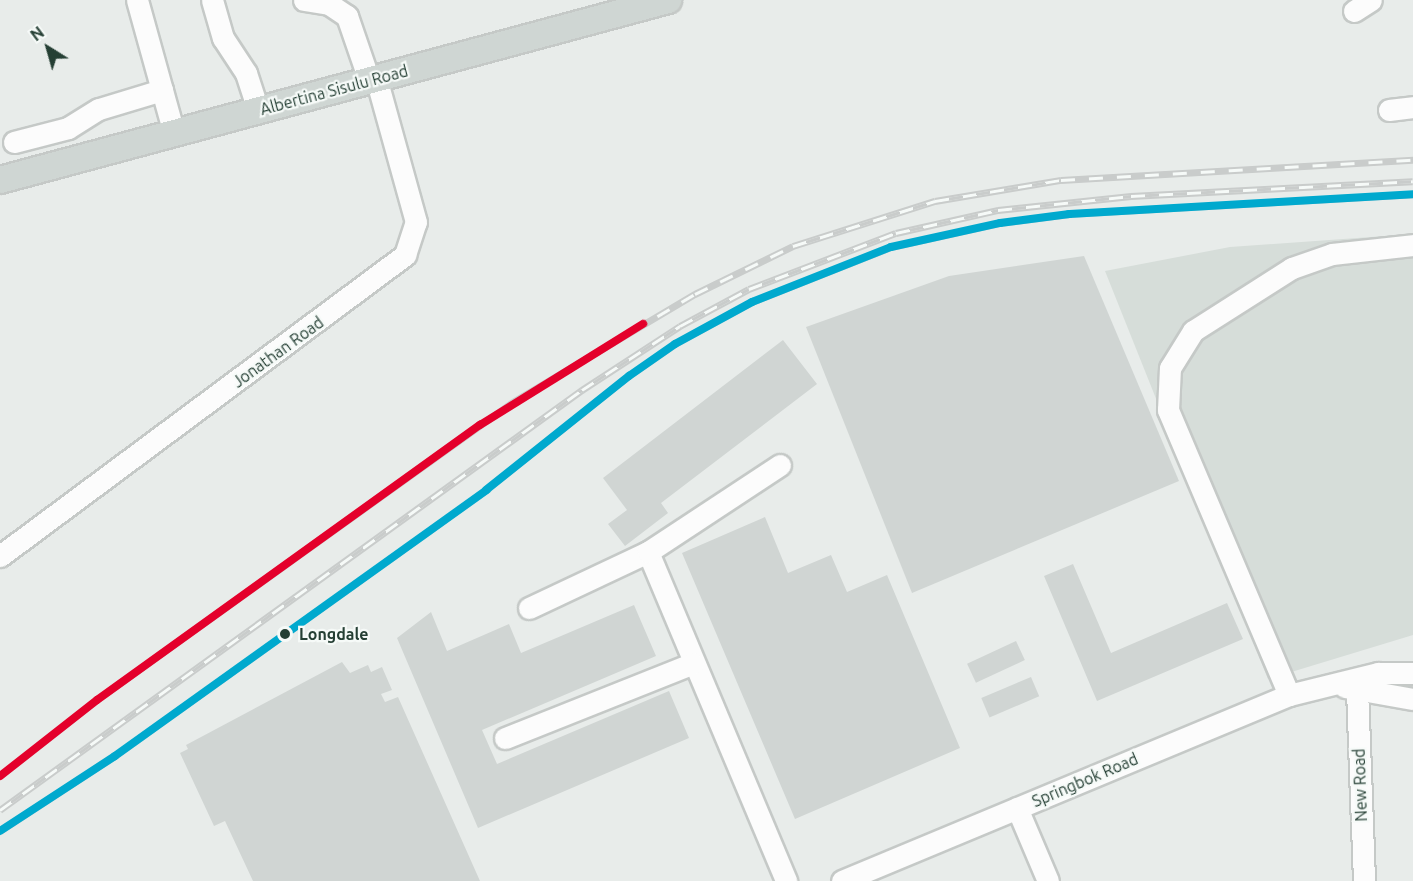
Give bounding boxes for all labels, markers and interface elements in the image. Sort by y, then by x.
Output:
north arrow [18,18,78,78]
text: N [27,23,47,44]
street label: Albertina Sisulu Road [258,61,410,119]
street label: Jonathan Road [229,313,327,391]
place label: Longdale [299,624,369,644]
marker: Longdale [276,625,294,643]
street label: New Road [1349,748,1371,822]
street label: Springbok Road [1029,749,1141,811]

